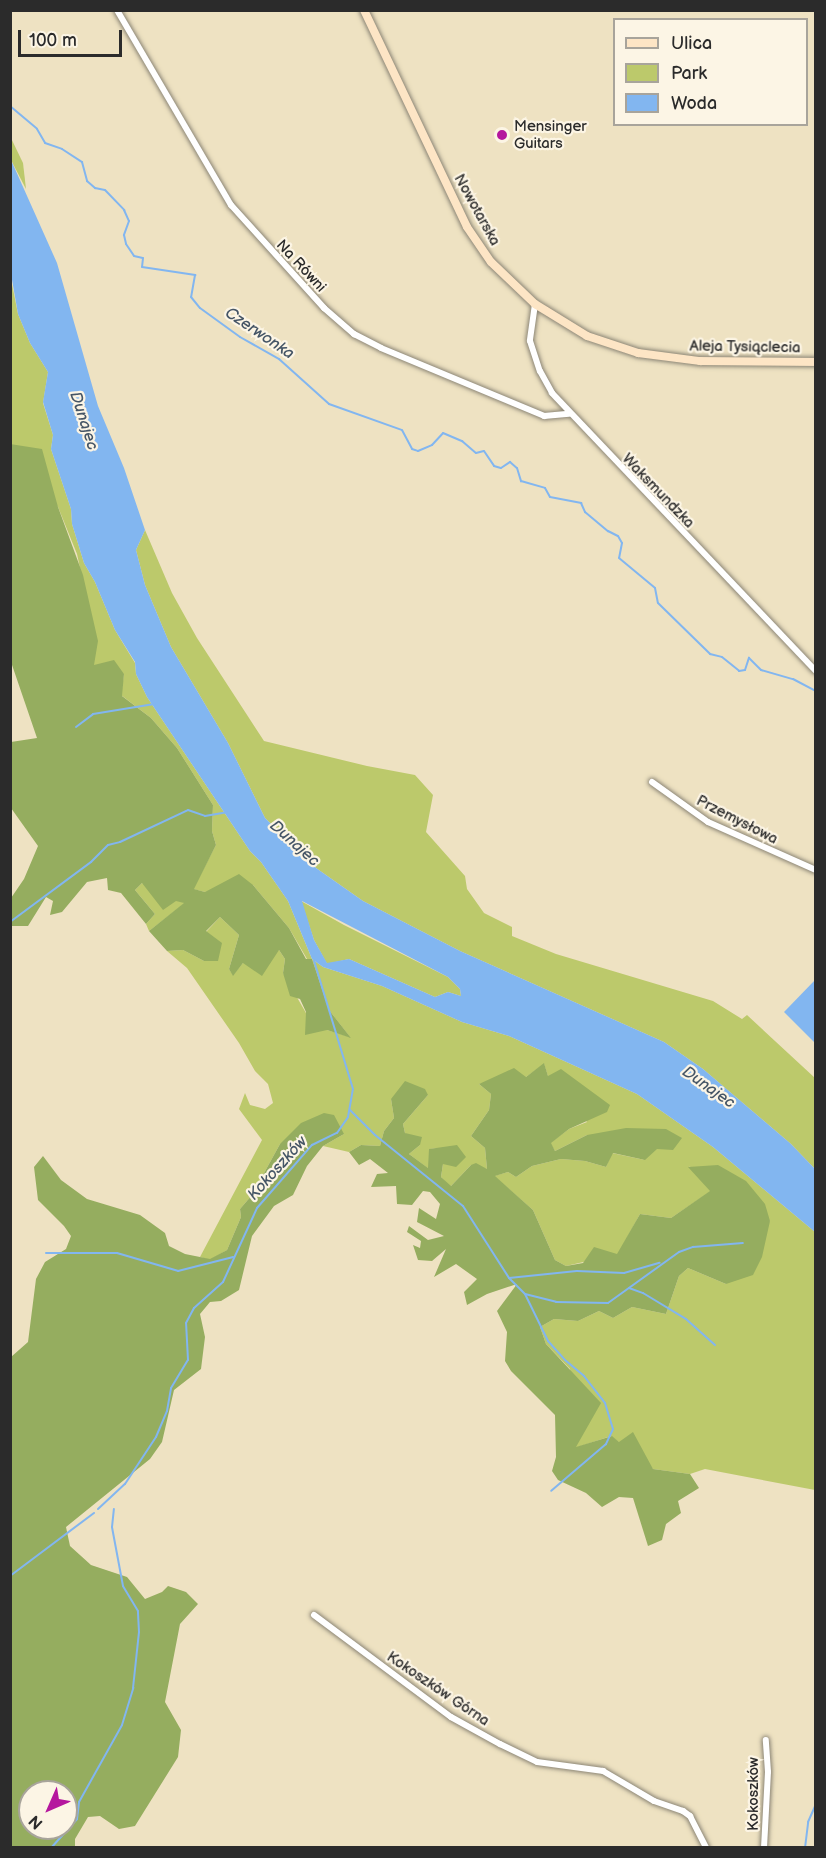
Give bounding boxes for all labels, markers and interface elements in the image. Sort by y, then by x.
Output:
scale bar [21,18,124,56]
legend [613,18,808,126]
text: 100 m [29,30,77,51]
text: Ulica [671,33,712,54]
text: Park [671,63,707,84]
text: Woda [671,93,717,114]
place label: Mensinger Guitars [514,117,587,152]
marker: Mensinger Guitars [495,128,509,142]
street label: Nowotarska [450,171,504,249]
street label: Na Równi [272,236,330,296]
water label: Czerwonka [221,304,297,364]
street label: Aleja Tysiąclecia [689,337,801,357]
water label: Dunajec [65,389,101,453]
street label: Waksmundzka [618,450,698,532]
street label: Przemysłowa [693,792,781,848]
water label: Dunajec [265,817,323,871]
water label: Dunajec [678,1063,738,1113]
water label: Kokoszków [244,1133,312,1205]
street label: Kokoszków Górna [383,1648,493,1730]
street label: Kokoszków [745,1757,763,1831]
north arrow [18,1780,78,1840]
text: N [25,1811,47,1833]

